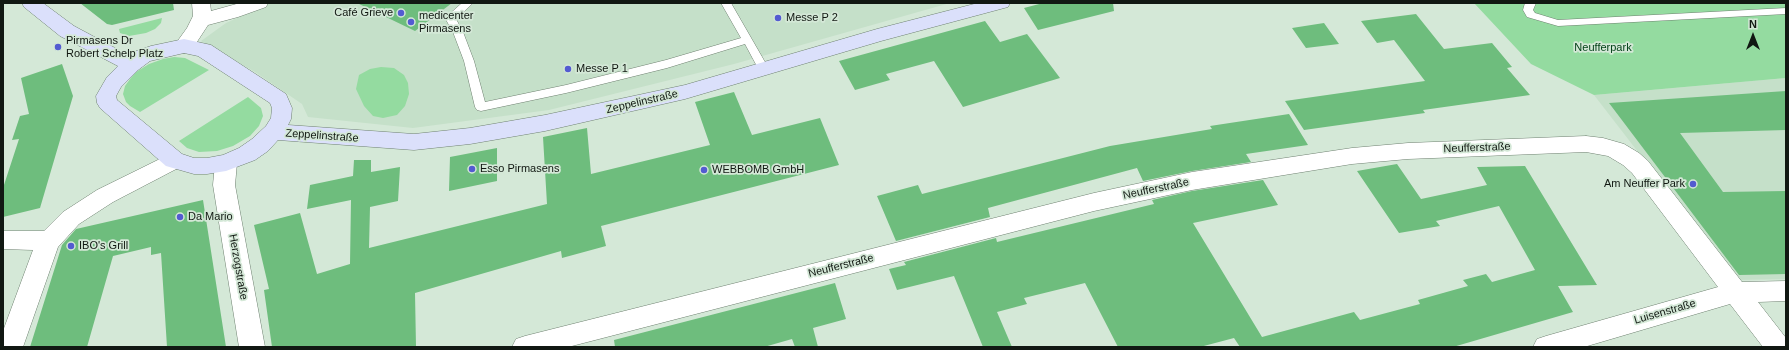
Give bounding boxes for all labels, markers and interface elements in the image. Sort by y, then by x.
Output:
place label: Café Grieve [334,6,393,20]
marker: Café Grieve [396,8,406,18]
place label: medicenter Pirmasens [419,9,473,35]
place label: Messe P 2 [786,11,838,25]
marker: Messe P 2 [773,13,783,23]
north arrow [1733,16,1773,56]
marker: medicenter Pirmasens [406,17,416,27]
text: N [1749,18,1757,30]
place label: Pirmasens Dr Robert Schelp Platz [66,34,163,60]
park label: Neufferpark [1574,41,1632,55]
marker: Pirmasens Dr Robert Schelp Platz [53,42,63,52]
place label: Messe P 1 [576,62,628,76]
marker: Messe P 1 [563,64,573,74]
street label: Zeppelinstraße [605,87,679,117]
street label: Zeppelinstraße [285,127,359,145]
street label: Neufferstraße [1443,140,1511,156]
place label: Esso Pirmasens [480,162,559,176]
place label: WEBBOMB GmbH [712,163,804,177]
marker: Esso Pirmasens [467,164,477,174]
marker: WEBBOMB GmbH [699,165,709,175]
street label: Neufferstraße [1122,176,1190,202]
place label: Am Neuffer Park [1604,177,1685,191]
marker: Am Neuffer Park [1688,179,1698,189]
place label: Da Mario [188,210,233,224]
marker: Da Mario [175,212,185,222]
street label: Herzogstraße [226,233,250,301]
place label: IBO's Grill [79,239,128,253]
marker: IBO's Grill [66,241,76,251]
street label: Neufferstraße [807,251,875,281]
street label: Luisenstraße [1633,297,1697,327]

